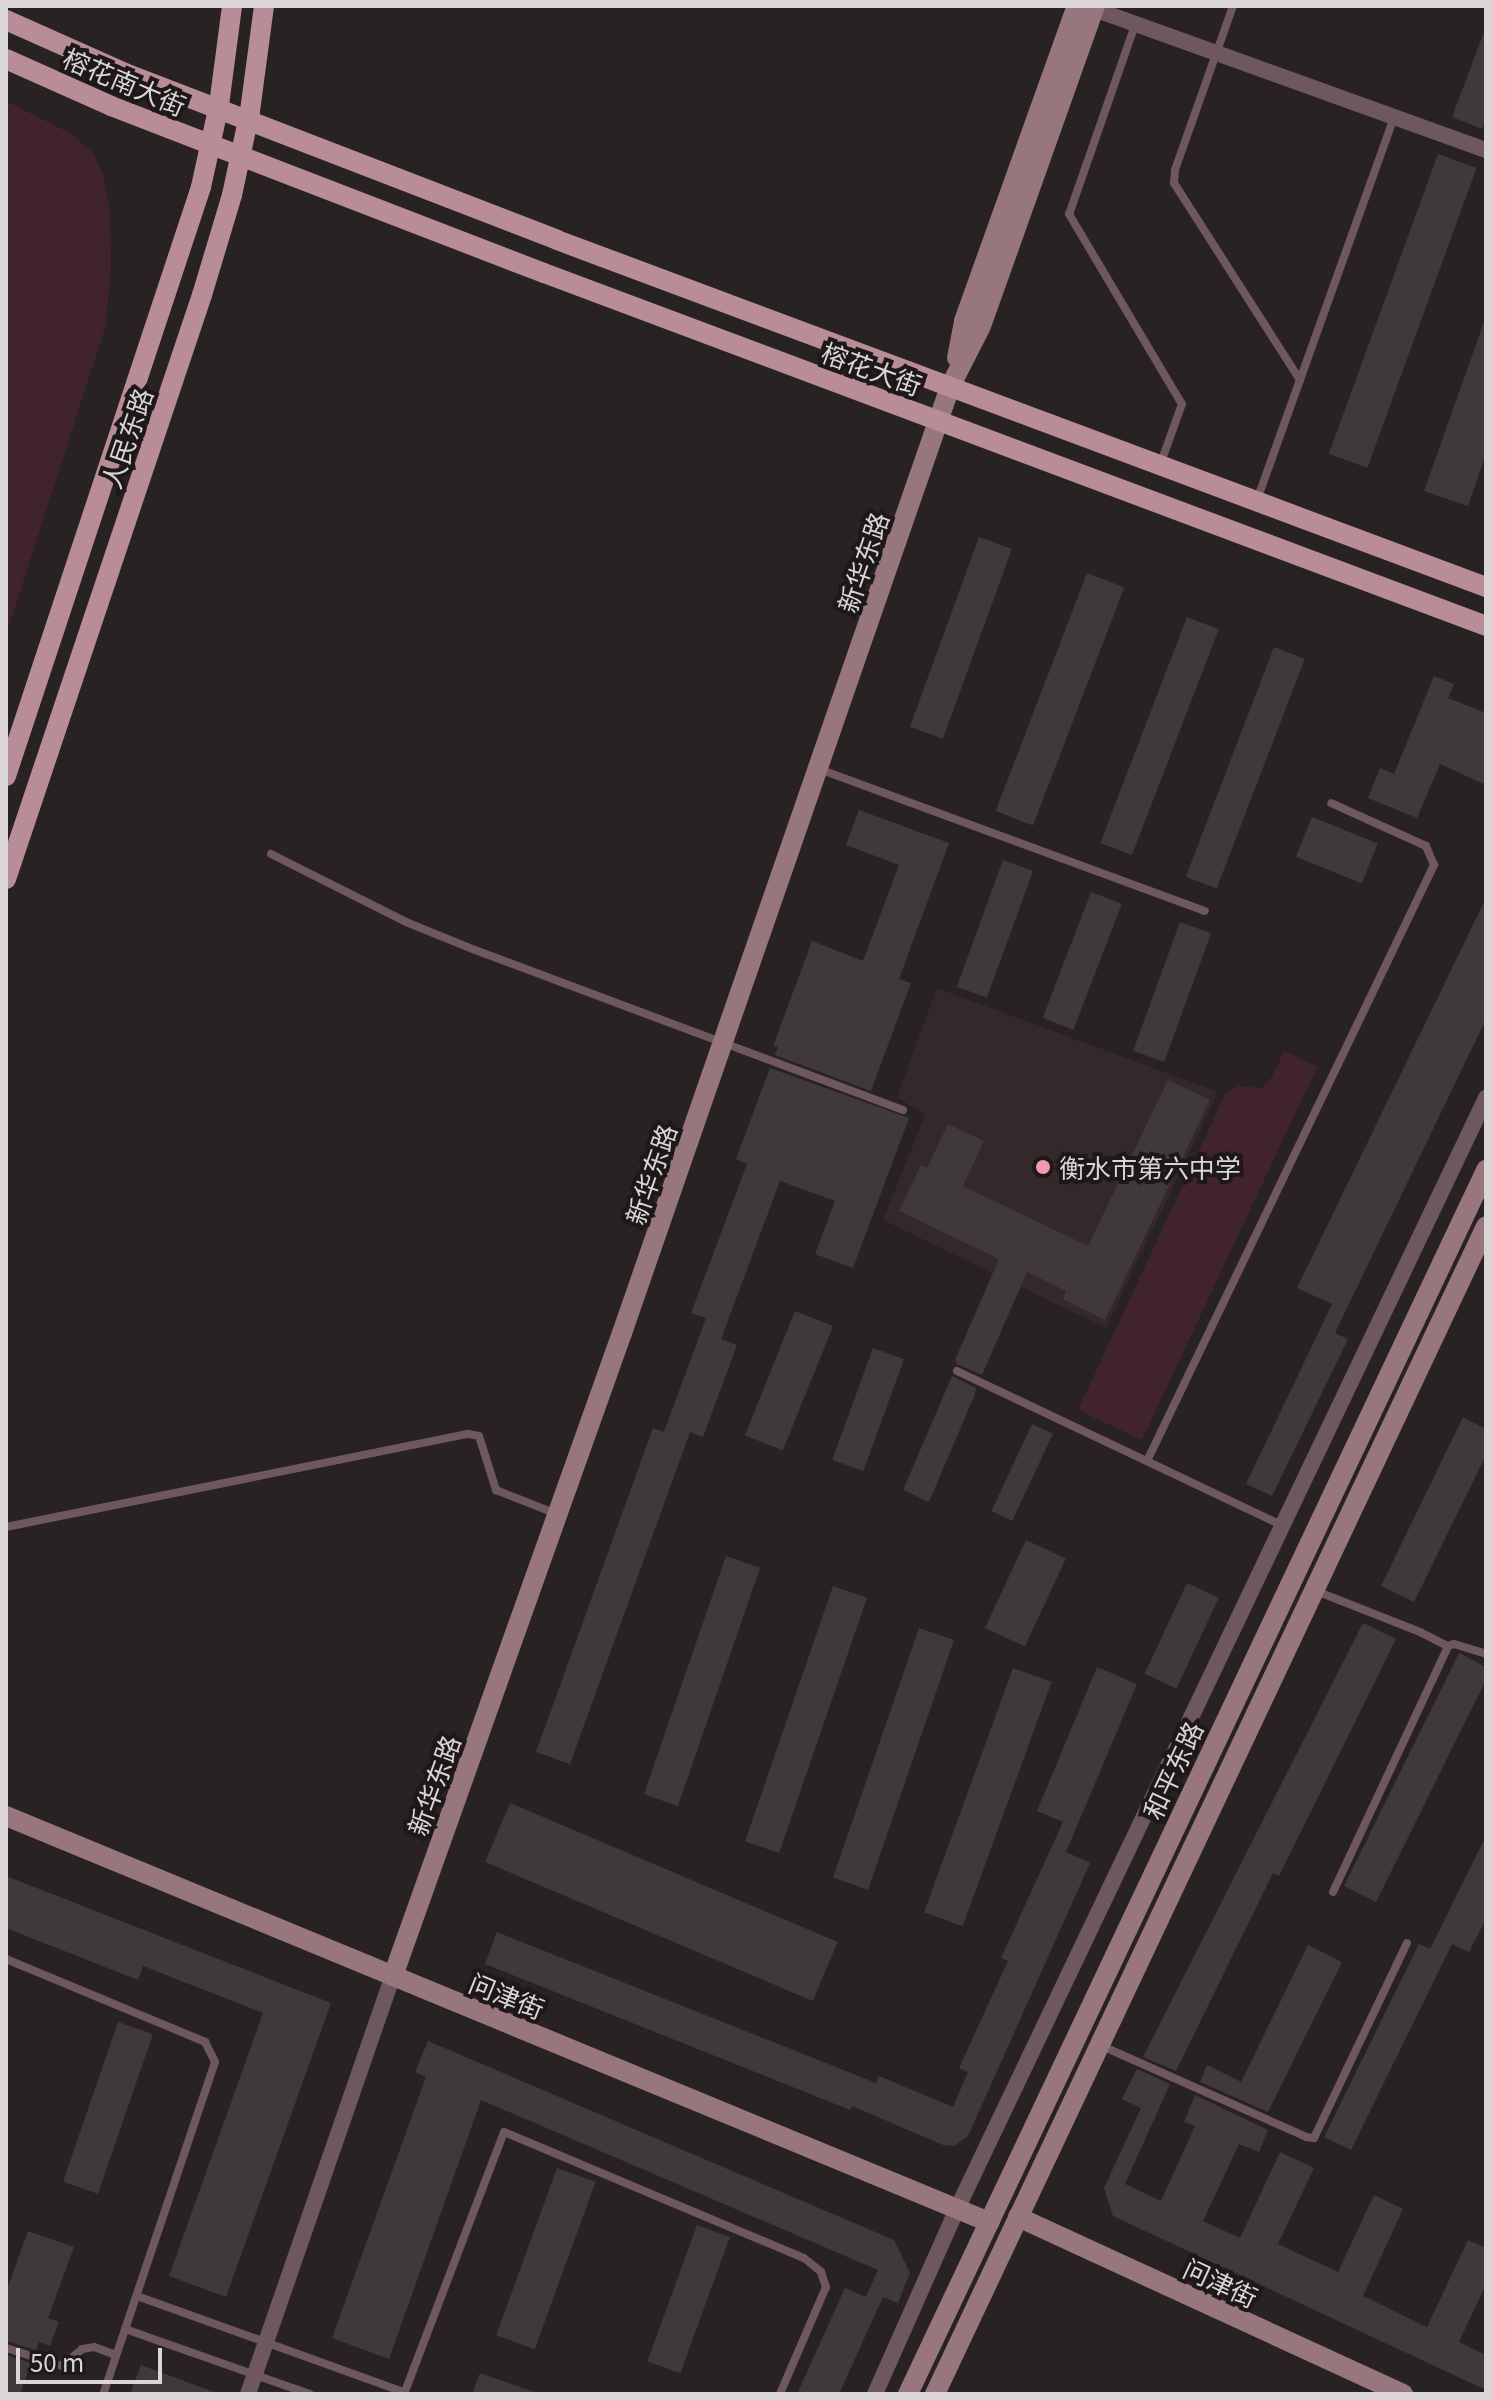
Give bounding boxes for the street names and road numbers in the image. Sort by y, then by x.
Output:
street label: 榕花南大街 [59,41,191,121]
street label: 榕花大街 [818,336,926,400]
street label: 人民东路 [94,384,158,492]
street label: 新华东路 [830,508,894,616]
street label: 新华东路 [618,1120,682,1228]
street label: 和平东路 [1136,1716,1208,1824]
street label: 新华东路 [401,1731,465,1839]
street label: 问津街 [465,1966,549,2024]
street label: 问津街 [1179,2251,1263,2313]

